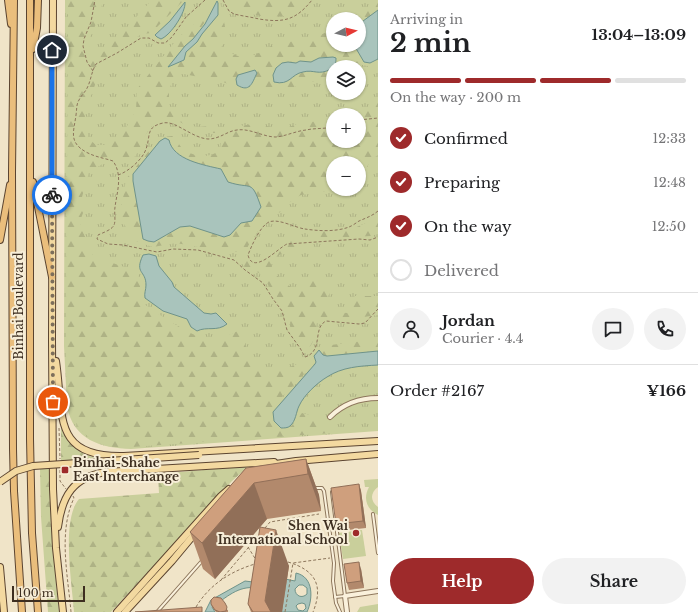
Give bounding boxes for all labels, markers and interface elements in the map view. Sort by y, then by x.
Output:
text: Arriving in [390,11,463,28]
north arrow [326,12,366,52]
map controls [326,12,366,196]
text: 13:04–13:09 [592,25,686,44]
text: 2 min [390,27,471,59]
pin [35,33,69,67]
icon: home [41,39,63,61]
button: layers [326,60,366,100]
text: On the way · 200 m [390,89,521,106]
button: + [326,108,366,148]
icon: check [390,127,412,149]
text: Confirmed [424,129,508,148]
text: 12:33 [652,130,686,147]
button: − [326,156,366,196]
icon: check [390,171,412,193]
text: Preparing [424,173,500,192]
text: 12:48 [653,174,686,191]
courier [32,175,72,215]
icon: bike [41,184,63,206]
icon: check [390,215,412,237]
text: On the way [424,217,512,236]
text: 12:50 [652,218,686,235]
street label: Binhai Boulevard [11,252,26,360]
text: Delivered [424,261,499,280]
button: person [390,308,432,350]
button: chat [592,308,634,350]
button: phone [644,308,686,350]
text: Jordan [442,311,495,330]
text: Courier · 4.4 [442,330,523,347]
text: Order #2167 [390,381,484,400]
text: ¥166 [646,381,686,400]
pin [36,385,70,419]
icon: bag [42,391,64,413]
place label: Binhai-Shahe East Interchange [73,455,179,484]
marker: Binhai-Shahe East Interchange [60,465,70,475]
place label: Shen Wai International School [218,518,349,547]
marker: Shen Wai International School [351,528,361,538]
button: Help [390,558,534,604]
button: Share [542,558,686,604]
scale bar [12,584,85,603]
text: 100 m [18,586,54,600]

